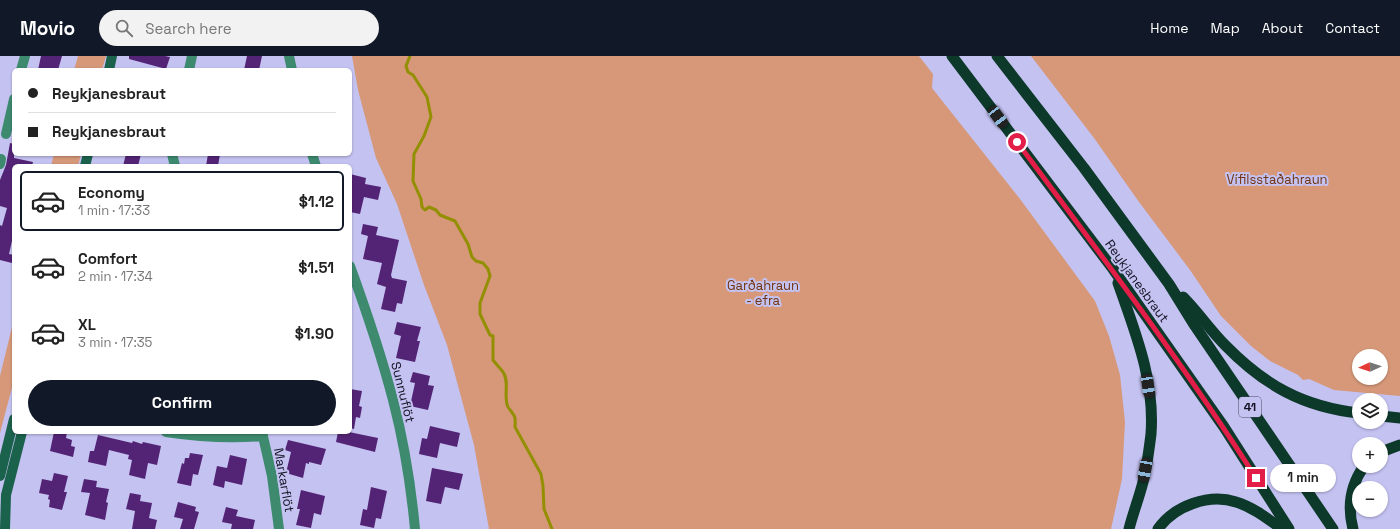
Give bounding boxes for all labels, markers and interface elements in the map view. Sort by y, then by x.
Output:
search box [99,10,379,46]
text: Movio [20,16,75,41]
icon: search [113,17,135,39]
text: Search here [145,19,232,38]
text: Home [1150,19,1188,37]
text: Map [1210,19,1240,37]
text: About [1262,19,1303,37]
text: Contact [1325,19,1380,37]
text: Reykjanesbraut [52,84,166,103]
car [986,104,1010,130]
text: Reykjanesbraut [52,122,166,141]
route start [1008,133,1026,151]
park label: Vífilsstaðahraun [1226,171,1328,188]
icon: car [30,183,66,219]
text: Economy [78,183,145,202]
text: $1.12 [299,192,334,211]
text: 1 min · 17:33 [78,202,150,219]
street label: Reykjanesbraut [1101,236,1173,326]
icon: car [30,249,66,285]
text: Comfort [78,249,138,268]
text: $1.51 [298,258,334,277]
text: 2 min · 17:34 [78,268,153,285]
park label: Garðahraun - efra [727,277,799,309]
icon: car [30,315,66,351]
text: XL [78,315,96,334]
text: $1.90 [295,324,334,343]
text: 3 min · 17:35 [78,334,152,351]
north arrow [1352,349,1388,385]
map controls [1352,349,1388,517]
street label: Sunnuflöt [387,360,419,424]
car [1140,373,1156,399]
button: Confirm [28,380,336,426]
button: layers [1352,393,1388,429]
road number: 41 [1239,397,1261,417]
button: + [1352,437,1388,473]
street label: Markarflöt [270,446,298,514]
car [1137,457,1153,483]
callout: 1 min [1270,464,1336,492]
route end [1247,469,1265,487]
text: 1 min [1287,469,1319,486]
button: − [1352,481,1388,517]

